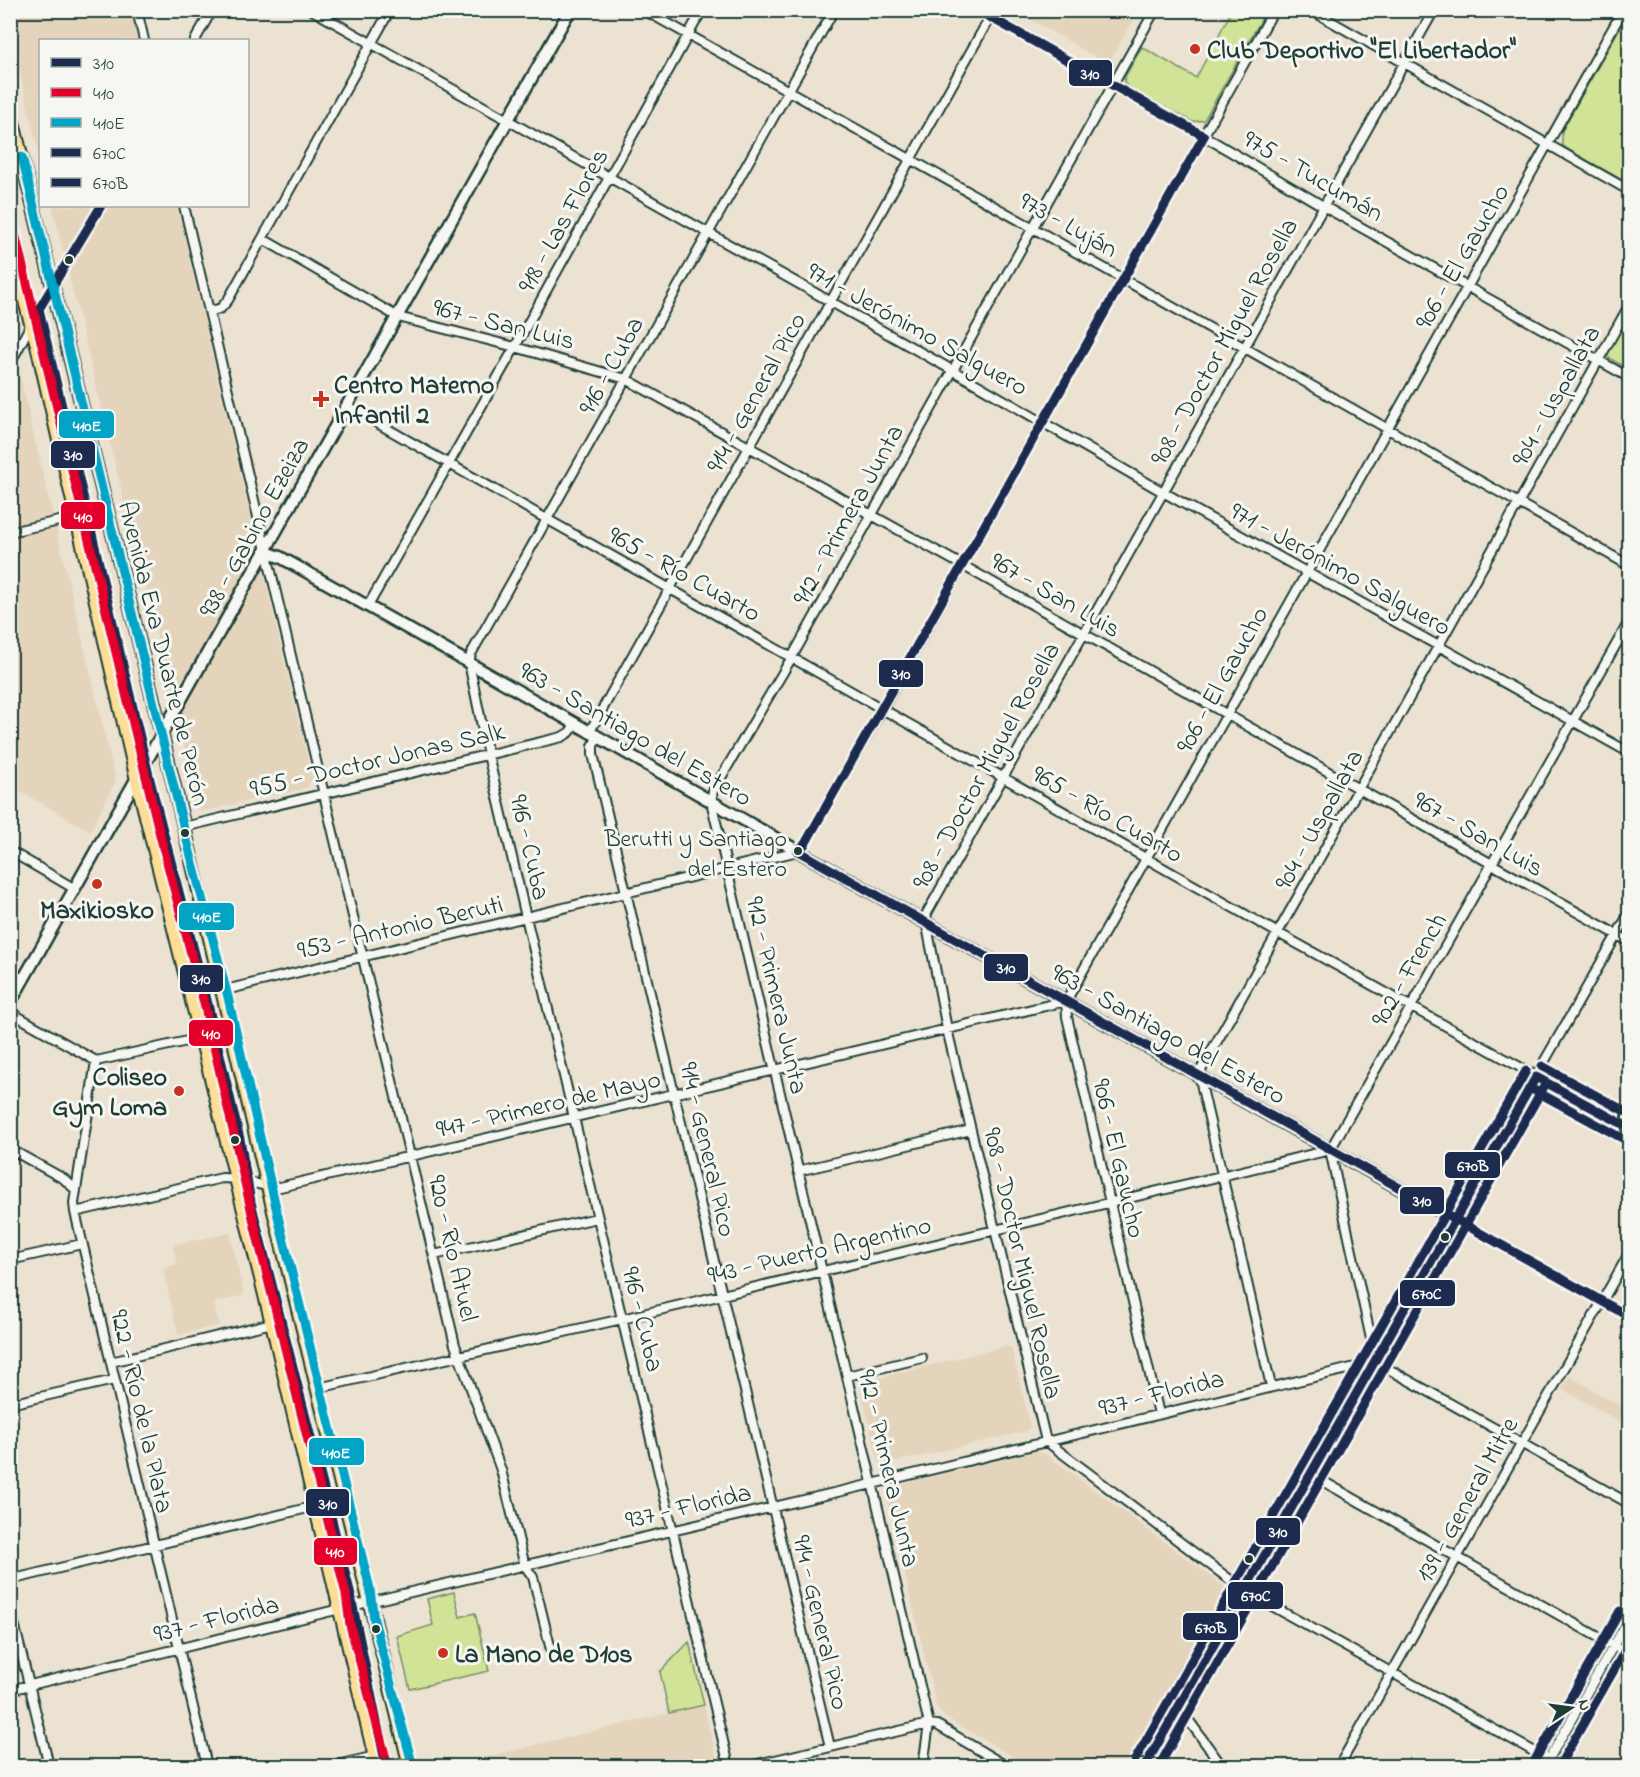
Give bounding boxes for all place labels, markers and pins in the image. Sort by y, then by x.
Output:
place label: Club Deportivo "El Libertador" [1207,33,1516,71]
marker: Club Deportivo "El Libertador" [1188,42,1202,56]
unlabelled marker [63,254,75,266]
place label: Centro Materno Infantil 2 [334,368,494,436]
marker: Centro Materno Infantil 2 [312,390,330,408]
place label: Berutti y Santiago del Estero [603,823,787,888]
unlabelled marker [179,827,191,839]
marker: Berutti y Santiago del Estero [792,845,804,857]
marker: Maxikiosko [90,877,104,891]
place label: Maxikiosko [40,893,154,931]
place label: Coliseo Gym Loma [52,1060,167,1128]
marker: Coliseo Gym Loma [172,1084,186,1098]
unlabelled marker [229,1134,241,1146]
unlabelled marker [1439,1231,1451,1243]
unlabelled marker [1243,1553,1255,1565]
unlabelled marker [370,1623,382,1635]
place label: La Mano de D10s [455,1637,632,1675]
marker: La Mano de D10s [436,1646,450,1660]

